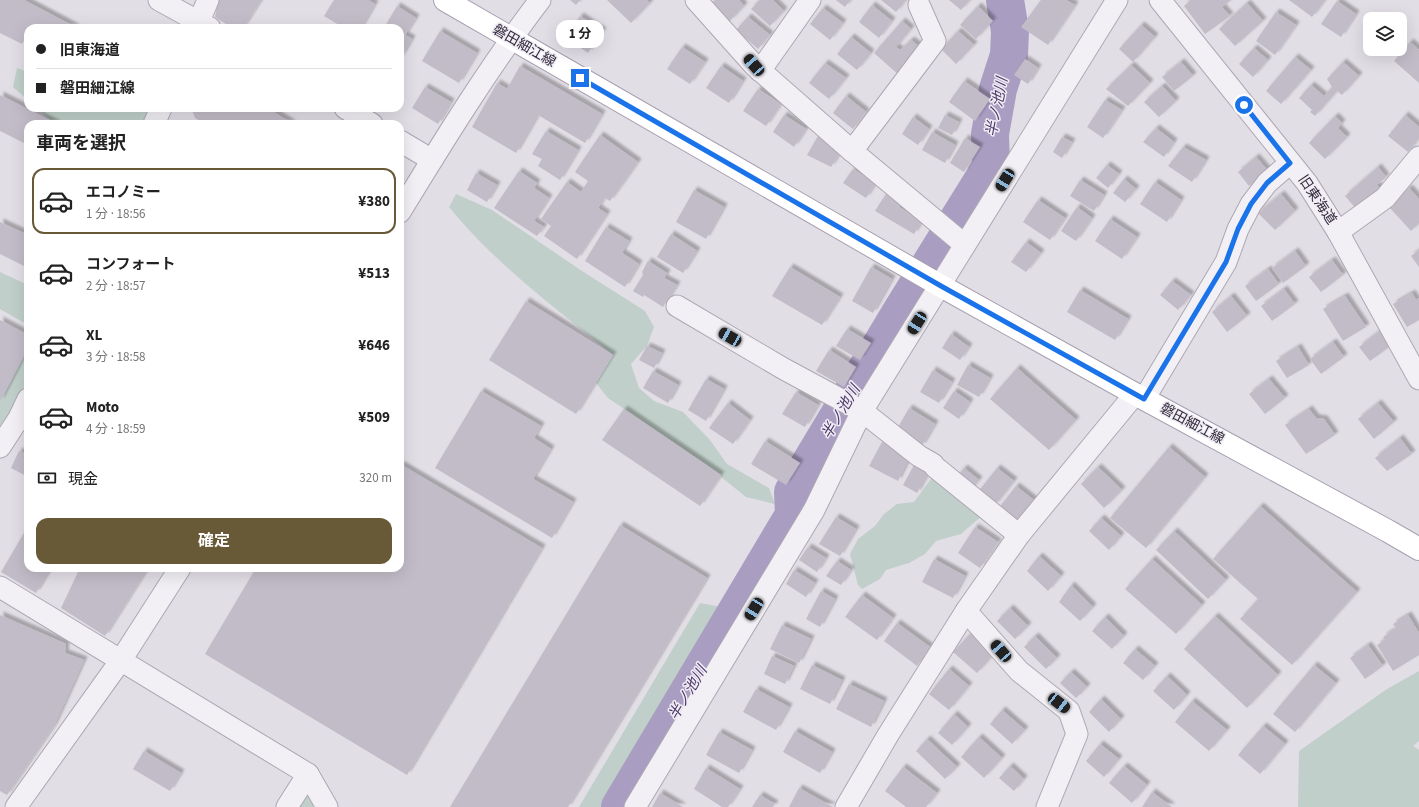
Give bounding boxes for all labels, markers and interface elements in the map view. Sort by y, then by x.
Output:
map controls [1363,12,1407,56]
button: layers [1363,12,1407,56]
street label: 磐田細江線 [489,20,559,72]
callout: 1 分 [556,20,604,48]
text: 1 分 [569,25,591,43]
text: 旧東海道 [60,40,120,61]
car [742,52,766,78]
route end [571,69,589,87]
water label: 半ノ池川 [981,74,1013,138]
text: 磐田細江線 [60,78,135,99]
route start [1235,96,1253,114]
text: 車両を選択 [36,131,126,156]
car [994,167,1016,193]
street label: 旧東海道 [1293,171,1341,229]
text: エコノミー [86,182,161,203]
icon: car [38,183,74,219]
text: ¥380 [358,191,390,212]
text: 1 分 · 18:56 [86,205,146,223]
text: コンフォート [86,254,176,275]
icon: car [38,255,74,291]
text: ¥513 [358,263,390,284]
text: 2 分 · 18:57 [86,277,146,295]
car [906,310,928,336]
text: XL [86,325,102,346]
car [717,326,743,348]
icon: car [38,327,74,363]
text: ¥646 [358,335,390,356]
text: 3 分 · 18:58 [86,348,146,366]
water label: 半ノ池川 [817,379,866,443]
text: Moto [86,397,119,418]
icon: car [38,399,74,435]
street label: 磐田細江線 [1156,399,1228,449]
text: ¥509 [358,407,390,428]
text: 4 分 · 18:59 [86,420,146,438]
icon: cash [36,467,58,489]
text: 現金 [68,469,98,490]
text: 320 m [359,469,392,487]
button: 確定 [36,518,392,564]
car [743,596,765,622]
car [989,638,1013,664]
water label: 半ノ池川 [664,660,713,724]
car [1046,691,1072,715]

